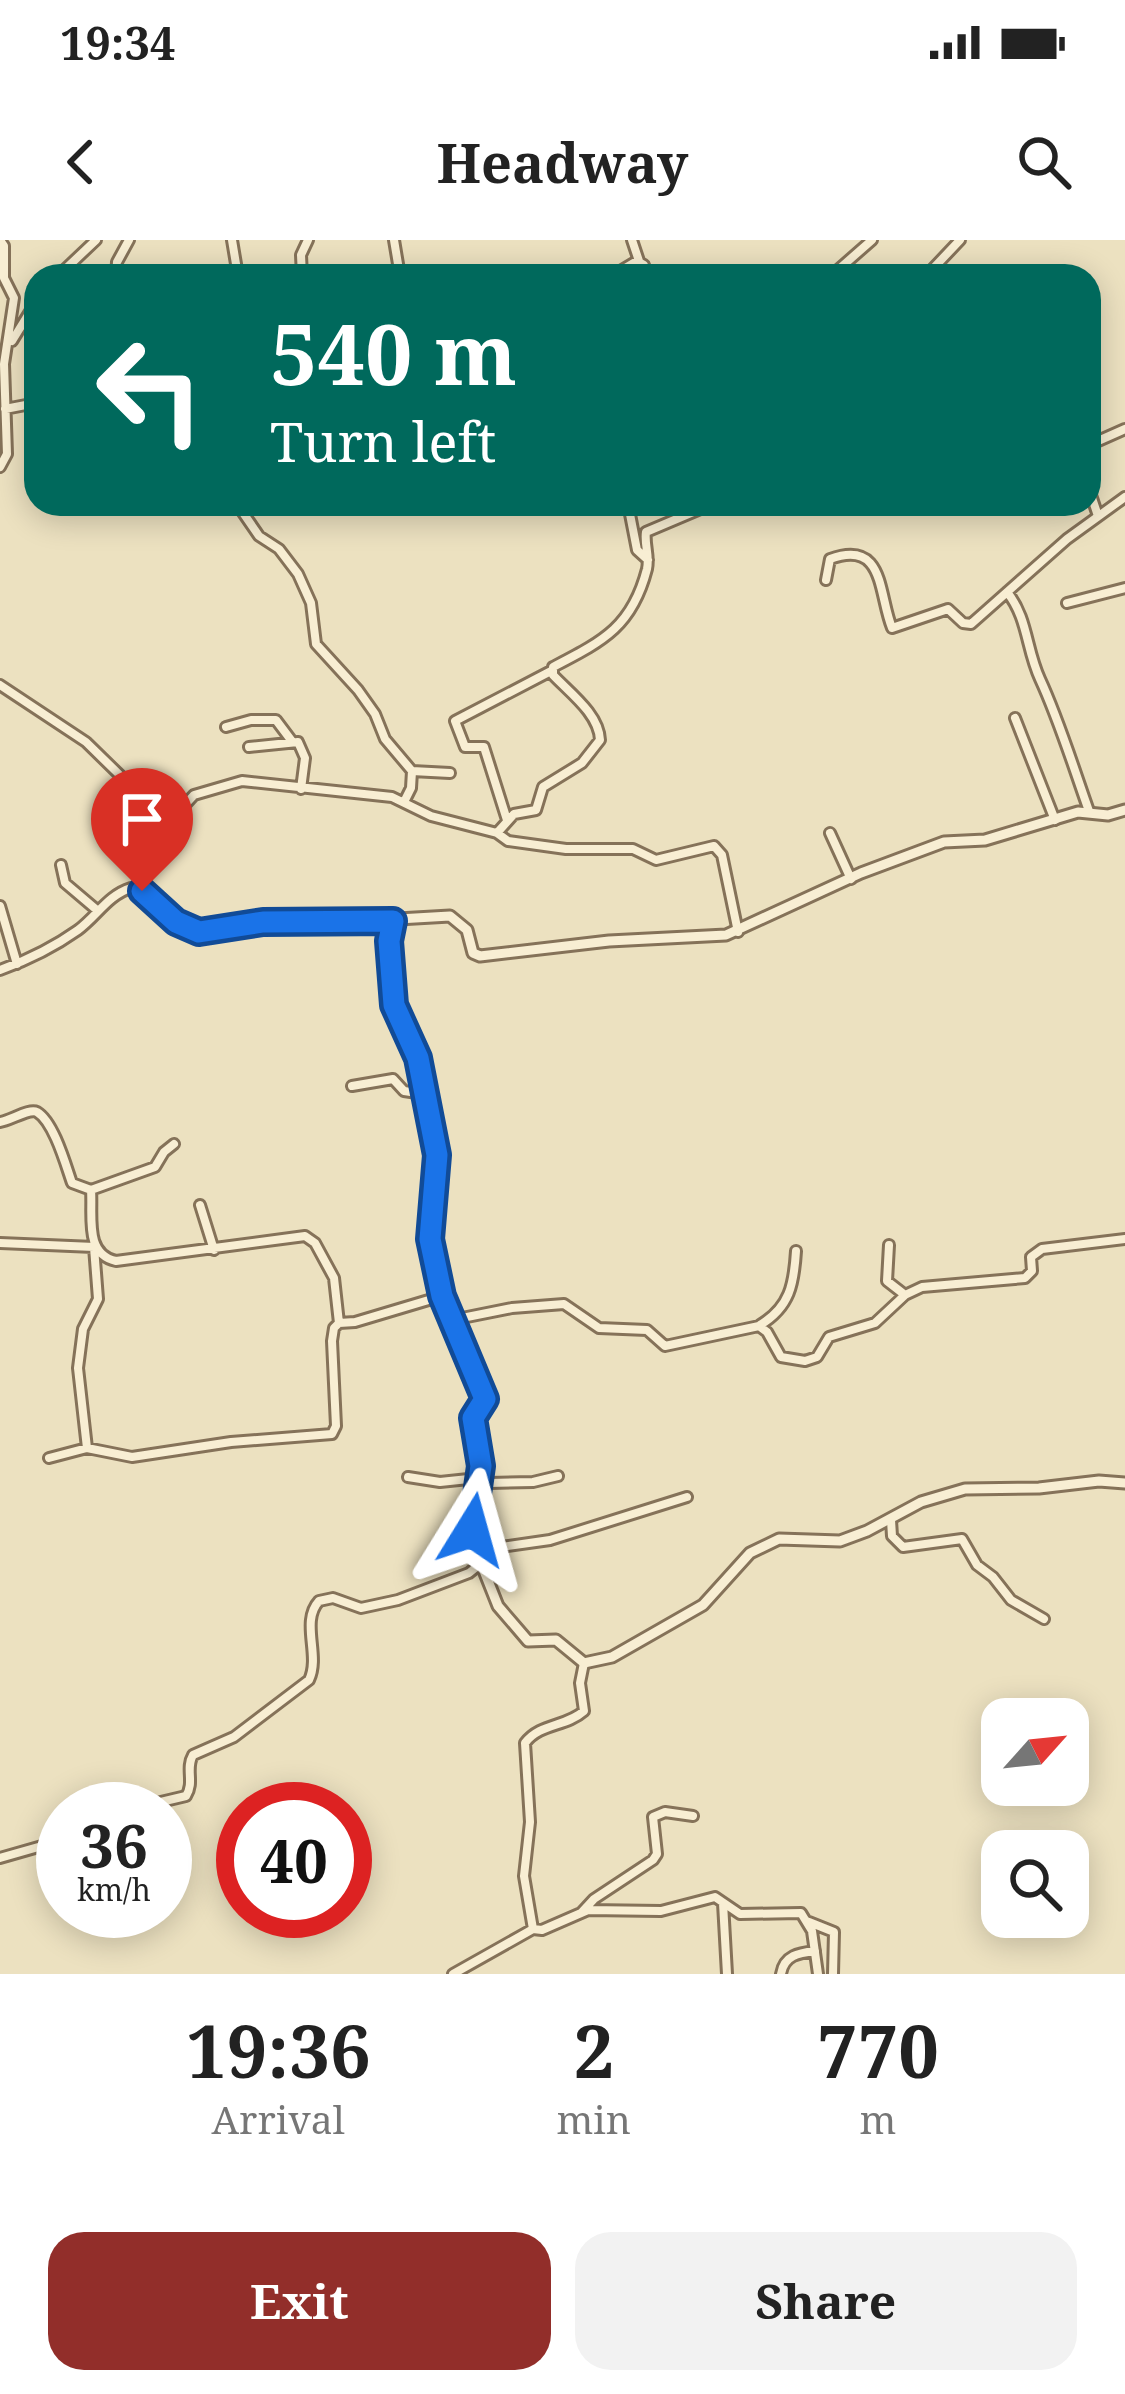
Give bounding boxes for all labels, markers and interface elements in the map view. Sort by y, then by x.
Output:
text: 19:34 [60,12,175,73]
text: Headway [437,125,688,199]
icon: back [48,129,114,195]
icon: search [1011,129,1077,195]
text: 540 m [270,295,517,410]
icon: left [72,312,228,468]
text: Turn left [270,404,496,478]
pin [91,768,193,891]
icon: arrive [109,786,175,852]
position arrow [409,1467,535,1593]
north arrow [981,1698,1089,1806]
map controls [981,1698,1089,1938]
speed limit sign: 40 [216,1782,372,1938]
text: 36 [80,1804,148,1886]
button: search [981,1830,1089,1938]
text: km/h [77,1869,151,1910]
text: 19:36 [186,2001,371,2099]
text: 2 [573,2001,614,2099]
text: 770 [817,2001,939,2099]
text: Arrival [212,2092,345,2145]
text: min [557,2092,631,2145]
text: m [860,2092,896,2145]
button: Exit [48,2232,551,2370]
button: Share [575,2232,1077,2370]

